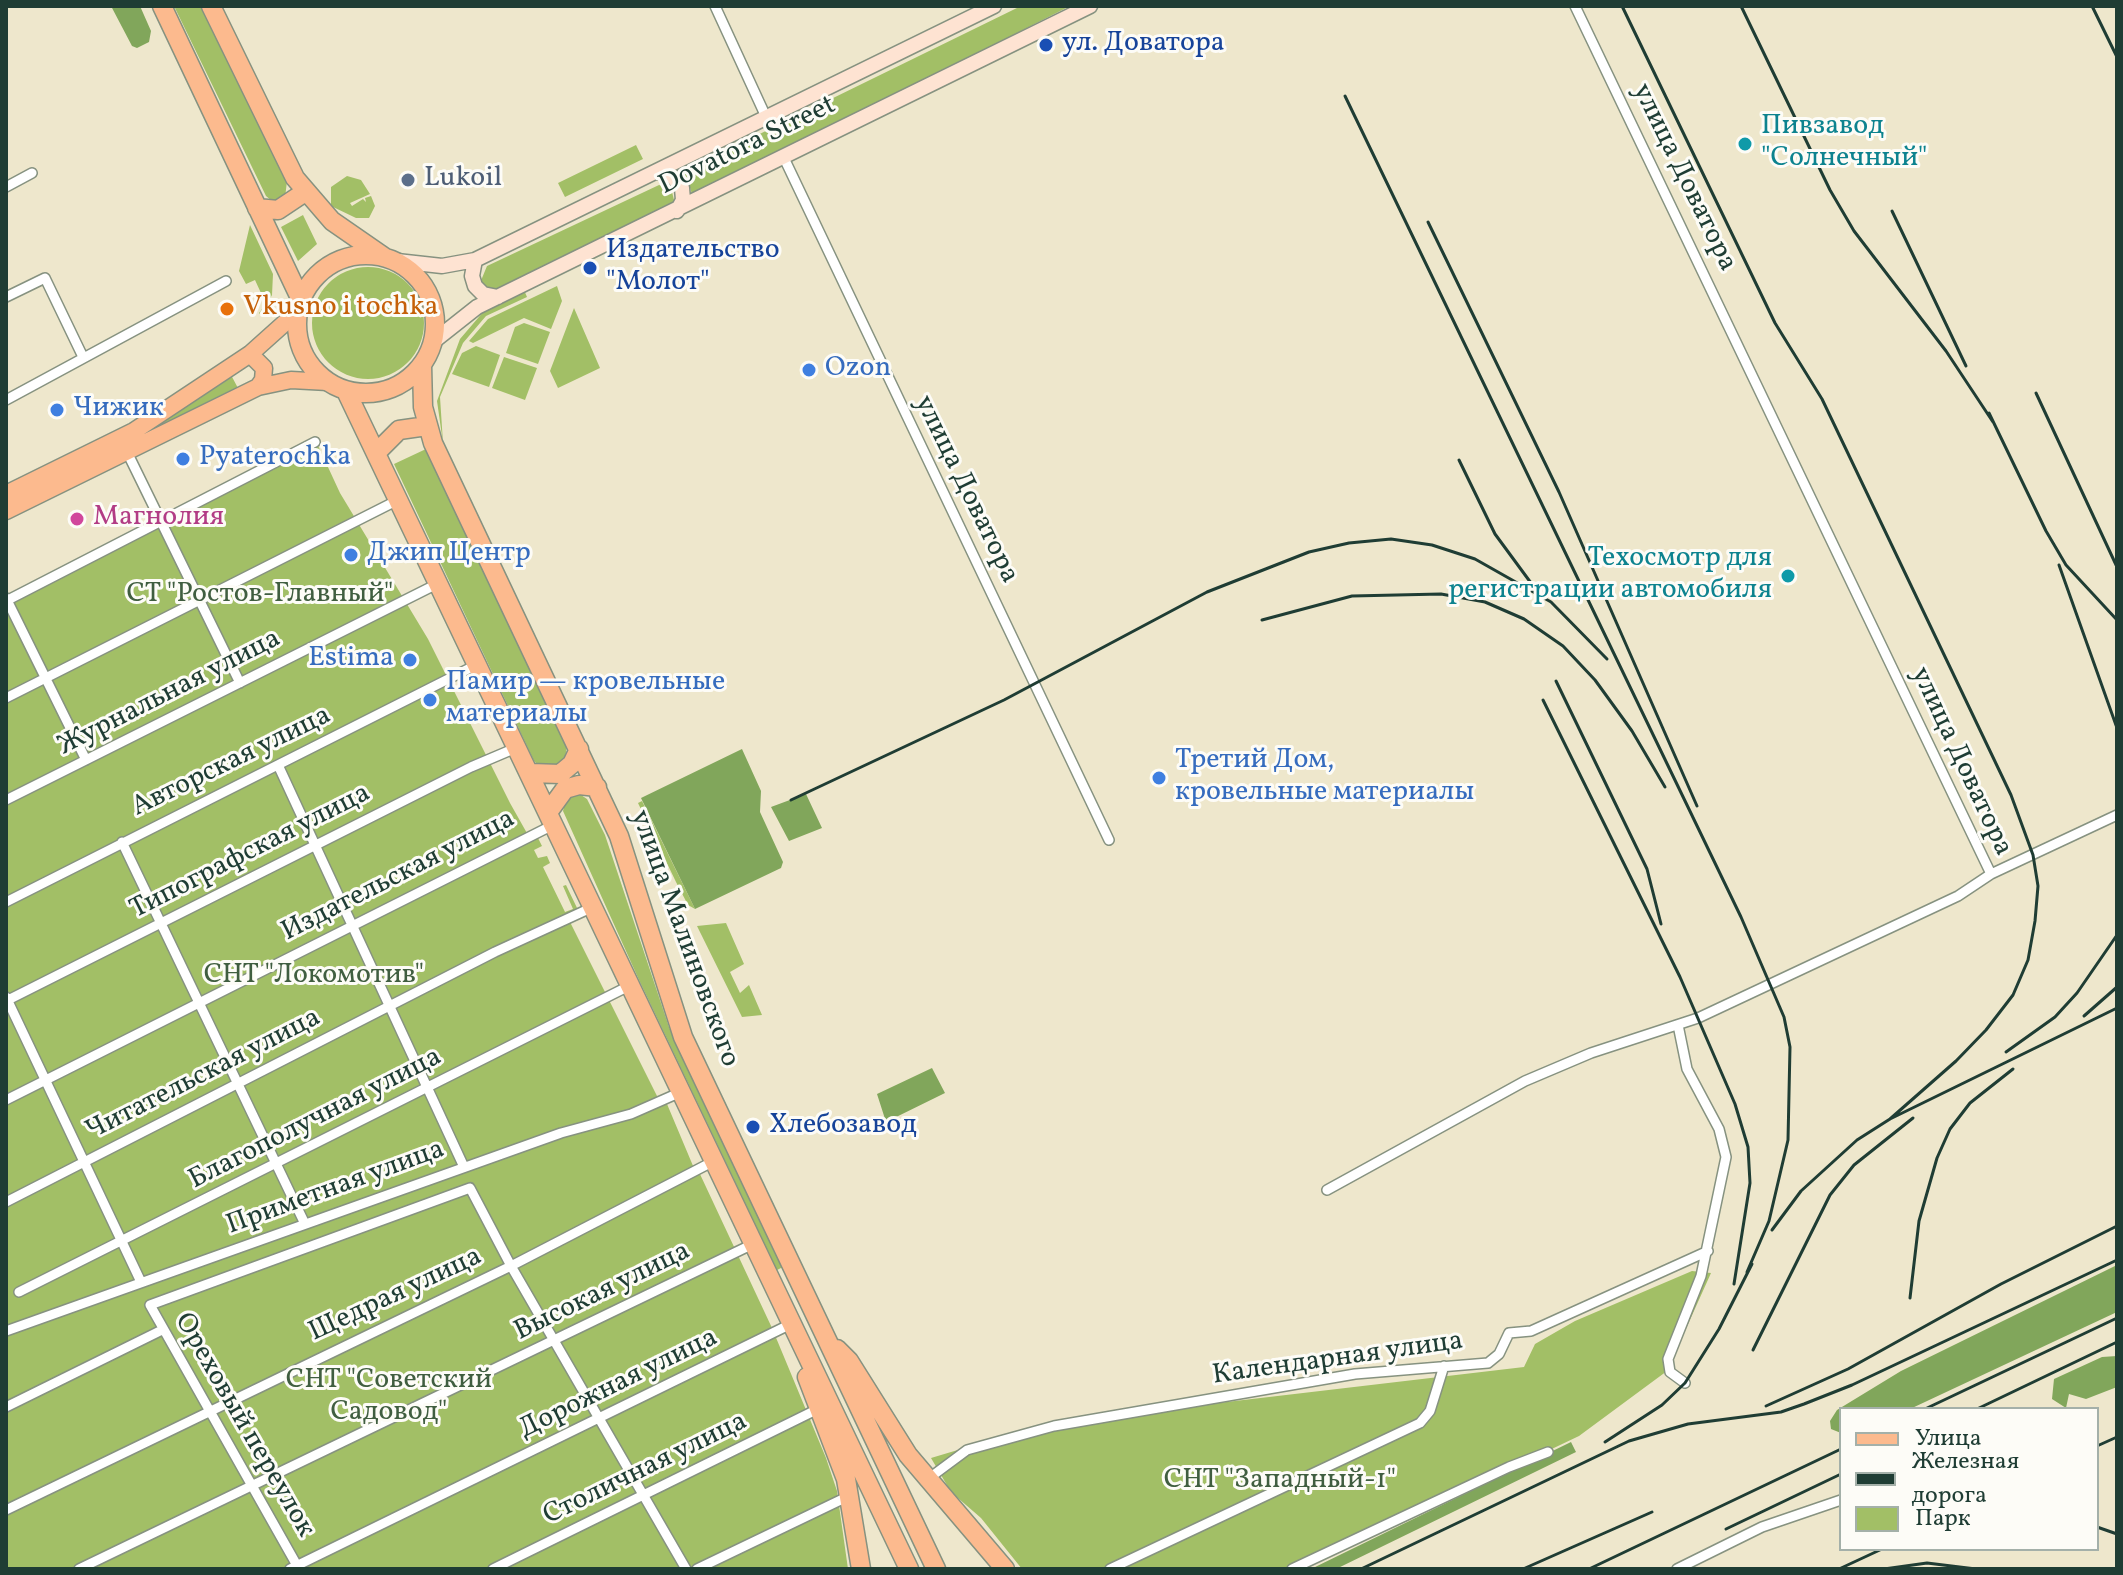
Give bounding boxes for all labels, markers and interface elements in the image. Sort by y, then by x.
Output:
place label: ул. Доватора [1062,28,1225,62]
marker: ул. Доватора [1037,36,1055,54]
street label: улица Доватора [1623,79,1743,277]
street label: Dovatora Street [654,90,842,204]
place label: Пивзавод "Солнечный" [1761,111,1927,177]
marker: Пивзавод "Солнечный" [1736,135,1754,153]
place label: Lukoil [424,163,502,197]
marker: Lukoil [399,171,417,189]
place label: Издательство "Молот" [606,235,780,301]
marker: Издательство "Молот" [581,259,599,277]
place label: Vkusno i tochka [243,292,438,326]
marker: Vkusno i tochka [218,300,236,318]
place label: Ozon [825,353,891,387]
marker: Ozon [800,361,818,379]
street label: улица Доватора [905,391,1025,589]
place label: Чижик [73,393,164,427]
marker: Чижик [48,401,66,419]
place label: Pyaterochka [199,442,351,476]
marker: Pyaterochka [174,450,192,468]
place label: Магнолия [93,502,224,536]
marker: Магнолия [68,510,86,528]
place label: Джип Центр [367,538,531,572]
place label: Техосмотр для регистрации автомобиля [1448,543,1772,609]
marker: Джип Центр [342,546,360,564]
marker: Техосмотр для регистрации автомобиля [1779,567,1797,585]
park label: СТ "Ростов-Главный" [127,579,393,613]
street label: Журнальная улица [53,623,287,765]
place label: Estima [308,643,394,677]
marker: Estima [401,651,419,669]
street label: улица Доватора [1902,662,2018,862]
place label: Памир — кровельные материалы [446,667,725,733]
marker: Памир — кровельные материалы [421,691,439,709]
street label: Авторская улица [127,700,337,826]
place label: Третий Дом, кровельные материалы [1175,745,1474,811]
marker: Третий Дом, кровельные материалы [1150,769,1168,787]
street label: Типографская улица [125,778,377,928]
street label: Издательская улица [277,804,521,950]
street label: улица Малиновского [621,806,745,1072]
park label: СНТ "Локомотив" [204,960,424,994]
street label: Читательская улица [81,1002,327,1150]
street label: Благополучная улица [184,1042,448,1198]
place label: Хлебозавод [769,1110,917,1144]
marker: Хлебозавод [744,1118,762,1136]
street label: Приметная улица [222,1134,450,1244]
street label: Высокая улица [510,1236,696,1350]
street label: Щедрая улица [304,1241,488,1351]
street label: Ореховый переулок [165,1308,321,1544]
street label: Дорожная улица [514,1322,724,1448]
street label: Календарная улица [1211,1326,1465,1394]
park label: СНТ "Советский Садовод" [286,1365,492,1431]
street label: Столичная улица [539,1406,753,1534]
legend [1839,1407,2099,1551]
text: Улица [1915,1422,1982,1456]
text: Железная дорога [1912,1445,2019,1513]
park label: СНТ "Западный-1" [1164,1465,1396,1499]
text: Парк [1915,1502,1971,1536]

